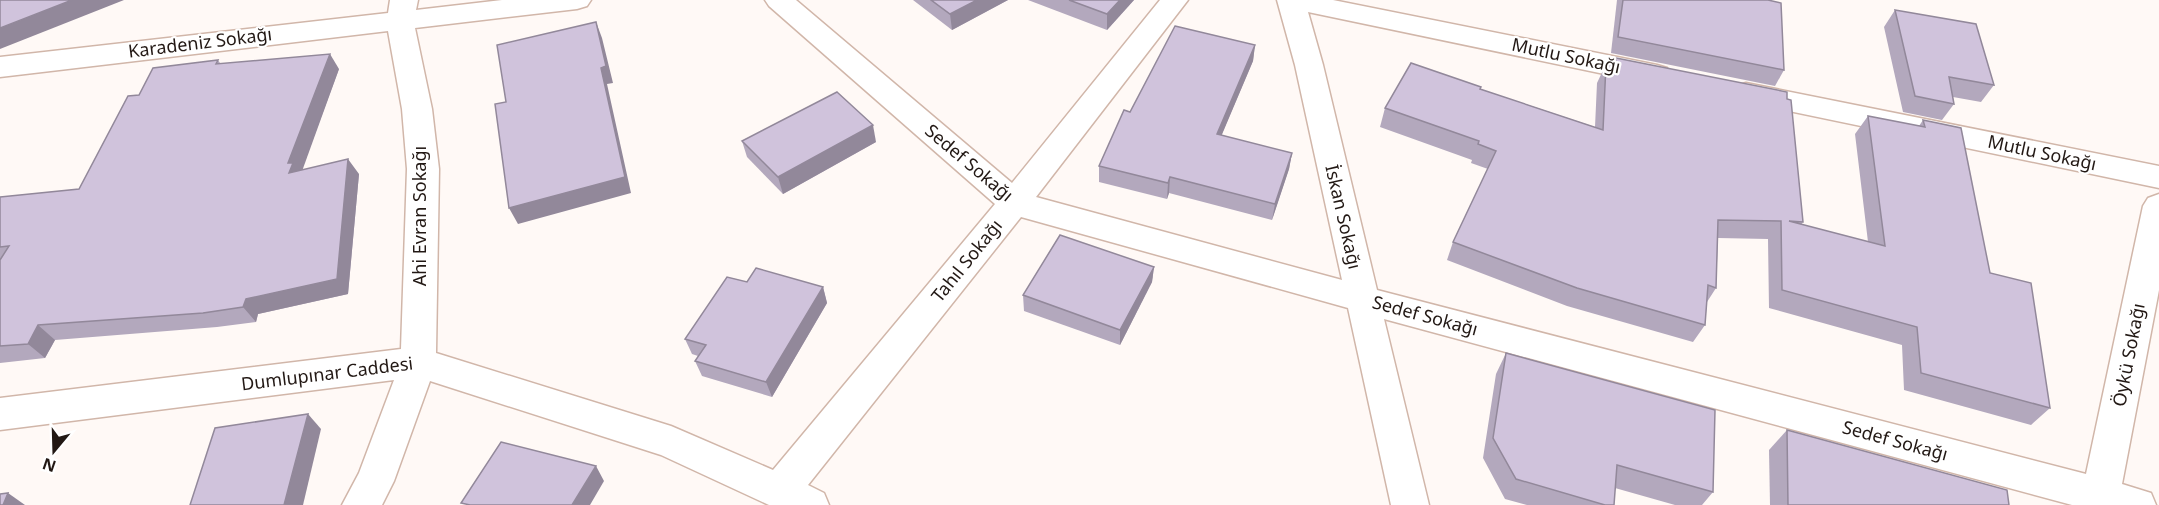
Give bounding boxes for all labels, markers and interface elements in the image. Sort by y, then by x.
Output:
street label: Karadeniz Sokağı [127,21,273,63]
street label: Mutlu Sokağı [1510,32,1623,78]
street label: Sedef Sokağı [920,118,1019,206]
street label: Mutlu Sokağı [1986,129,2099,175]
street label: Ahi Evran Sokağı [407,146,431,286]
street label: İskan Sokağı [1320,162,1368,271]
street label: Tahıl Sokağı [925,214,1007,307]
street label: Sedef Sokağı [1370,289,1481,341]
street label: Öykü Sokağı [2106,301,2150,409]
street label: Dumlupınar Caddesi [240,351,414,395]
street label: Sedef Sokağı [1840,414,1951,466]
north arrow [24,421,84,481]
text: N [39,453,59,478]

